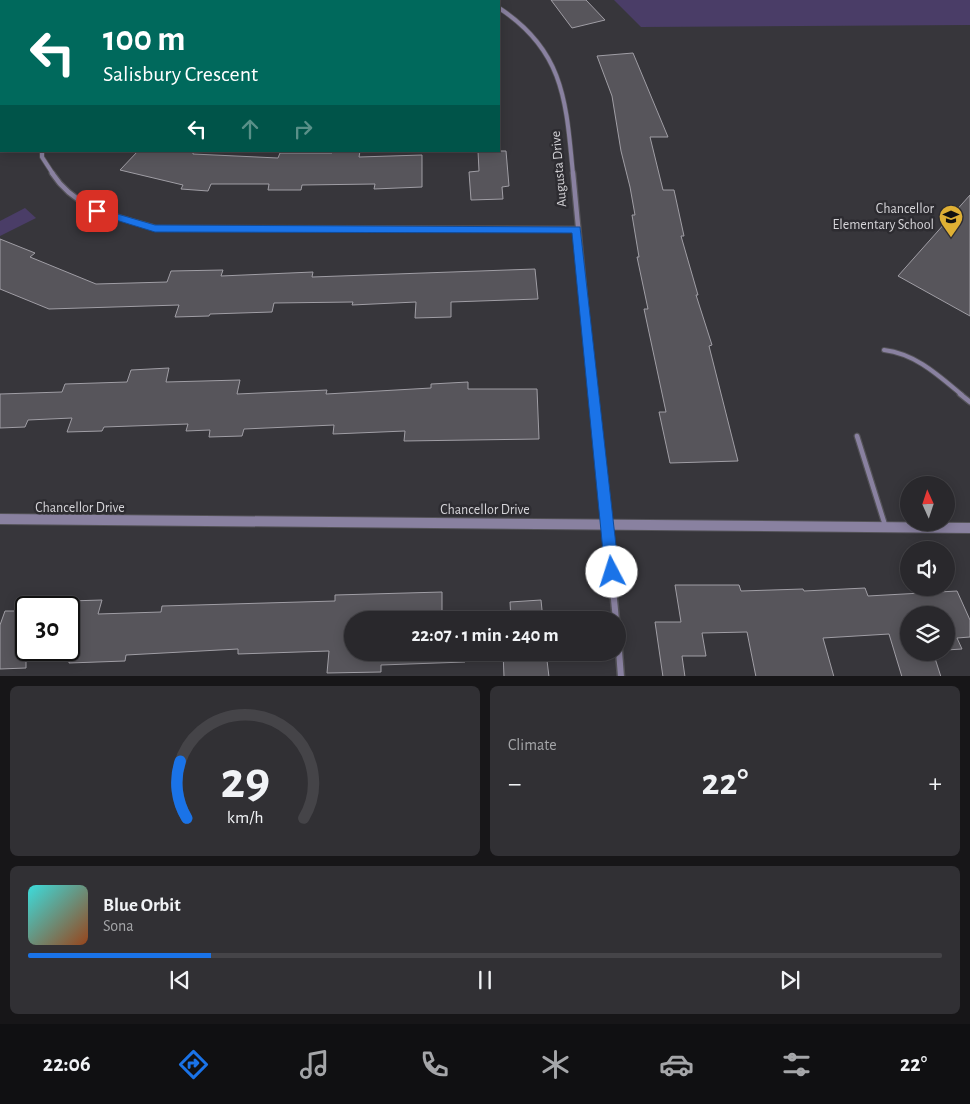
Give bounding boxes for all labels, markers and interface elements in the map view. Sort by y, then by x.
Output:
icon: left [20,20,85,85]
text: 100 m [103,22,186,57]
text: Salisbury Crescent [103,63,258,85]
icon: left [183,115,211,143]
icon: ahead [236,115,264,143]
icon: right [289,115,317,143]
street label: Augusta Drive [549,130,569,208]
pin [76,190,118,232]
icon: arrive [83,197,111,225]
place label: Chancellor Elementary School [833,202,934,232]
school or university icon: Chancellor Elementary School [938,204,964,238]
north arrow [900,476,955,531]
map controls [900,476,955,661]
street label: Chancellor Drive [35,501,125,515]
street label: Chancellor Drive [440,503,530,517]
button: sound [900,541,955,596]
position arrow [585,545,637,597]
speed limit sign: 30 [15,596,80,661]
button: layers [900,606,955,661]
text: 22:07 · 1 min · 240 m [411,626,559,645]
text: Climate [508,737,557,753]
text: 29 [220,755,270,807]
text: 22° [702,764,748,802]
text: − [508,770,521,798]
text: + [929,770,942,798]
text: km/h [227,809,263,827]
text: Blue Orbit [103,896,181,915]
text: Sona [103,918,134,934]
icon: previous [166,966,194,994]
icon: pause [471,966,499,994]
icon: next [776,966,804,994]
icon: directions [176,1047,211,1082]
icon: music [297,1047,332,1082]
icon: phone [417,1047,452,1082]
icon: climate [538,1047,573,1082]
icon: car [659,1047,694,1082]
icon: filters [779,1047,814,1082]
text: 22:06 [43,1053,91,1075]
text: 22° [900,1053,927,1075]

